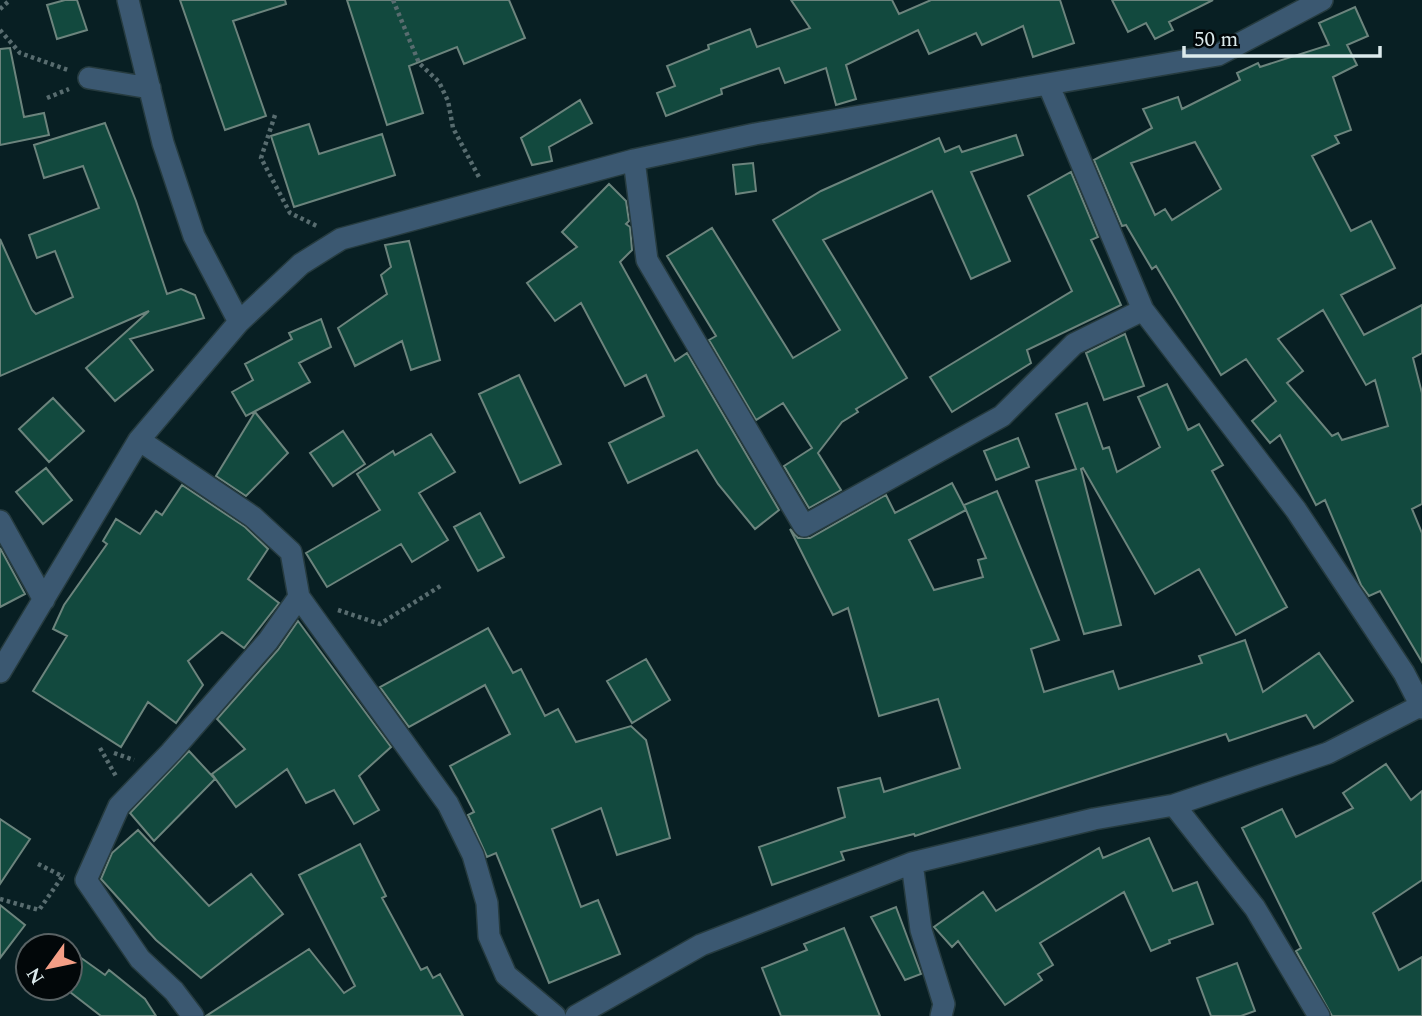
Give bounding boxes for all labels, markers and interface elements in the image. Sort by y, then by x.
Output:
scale bar [1184,14,1380,58]
text: 50 m [1194,24,1238,56]
north arrow [14,932,84,1002]
text: N [20,961,52,990]

